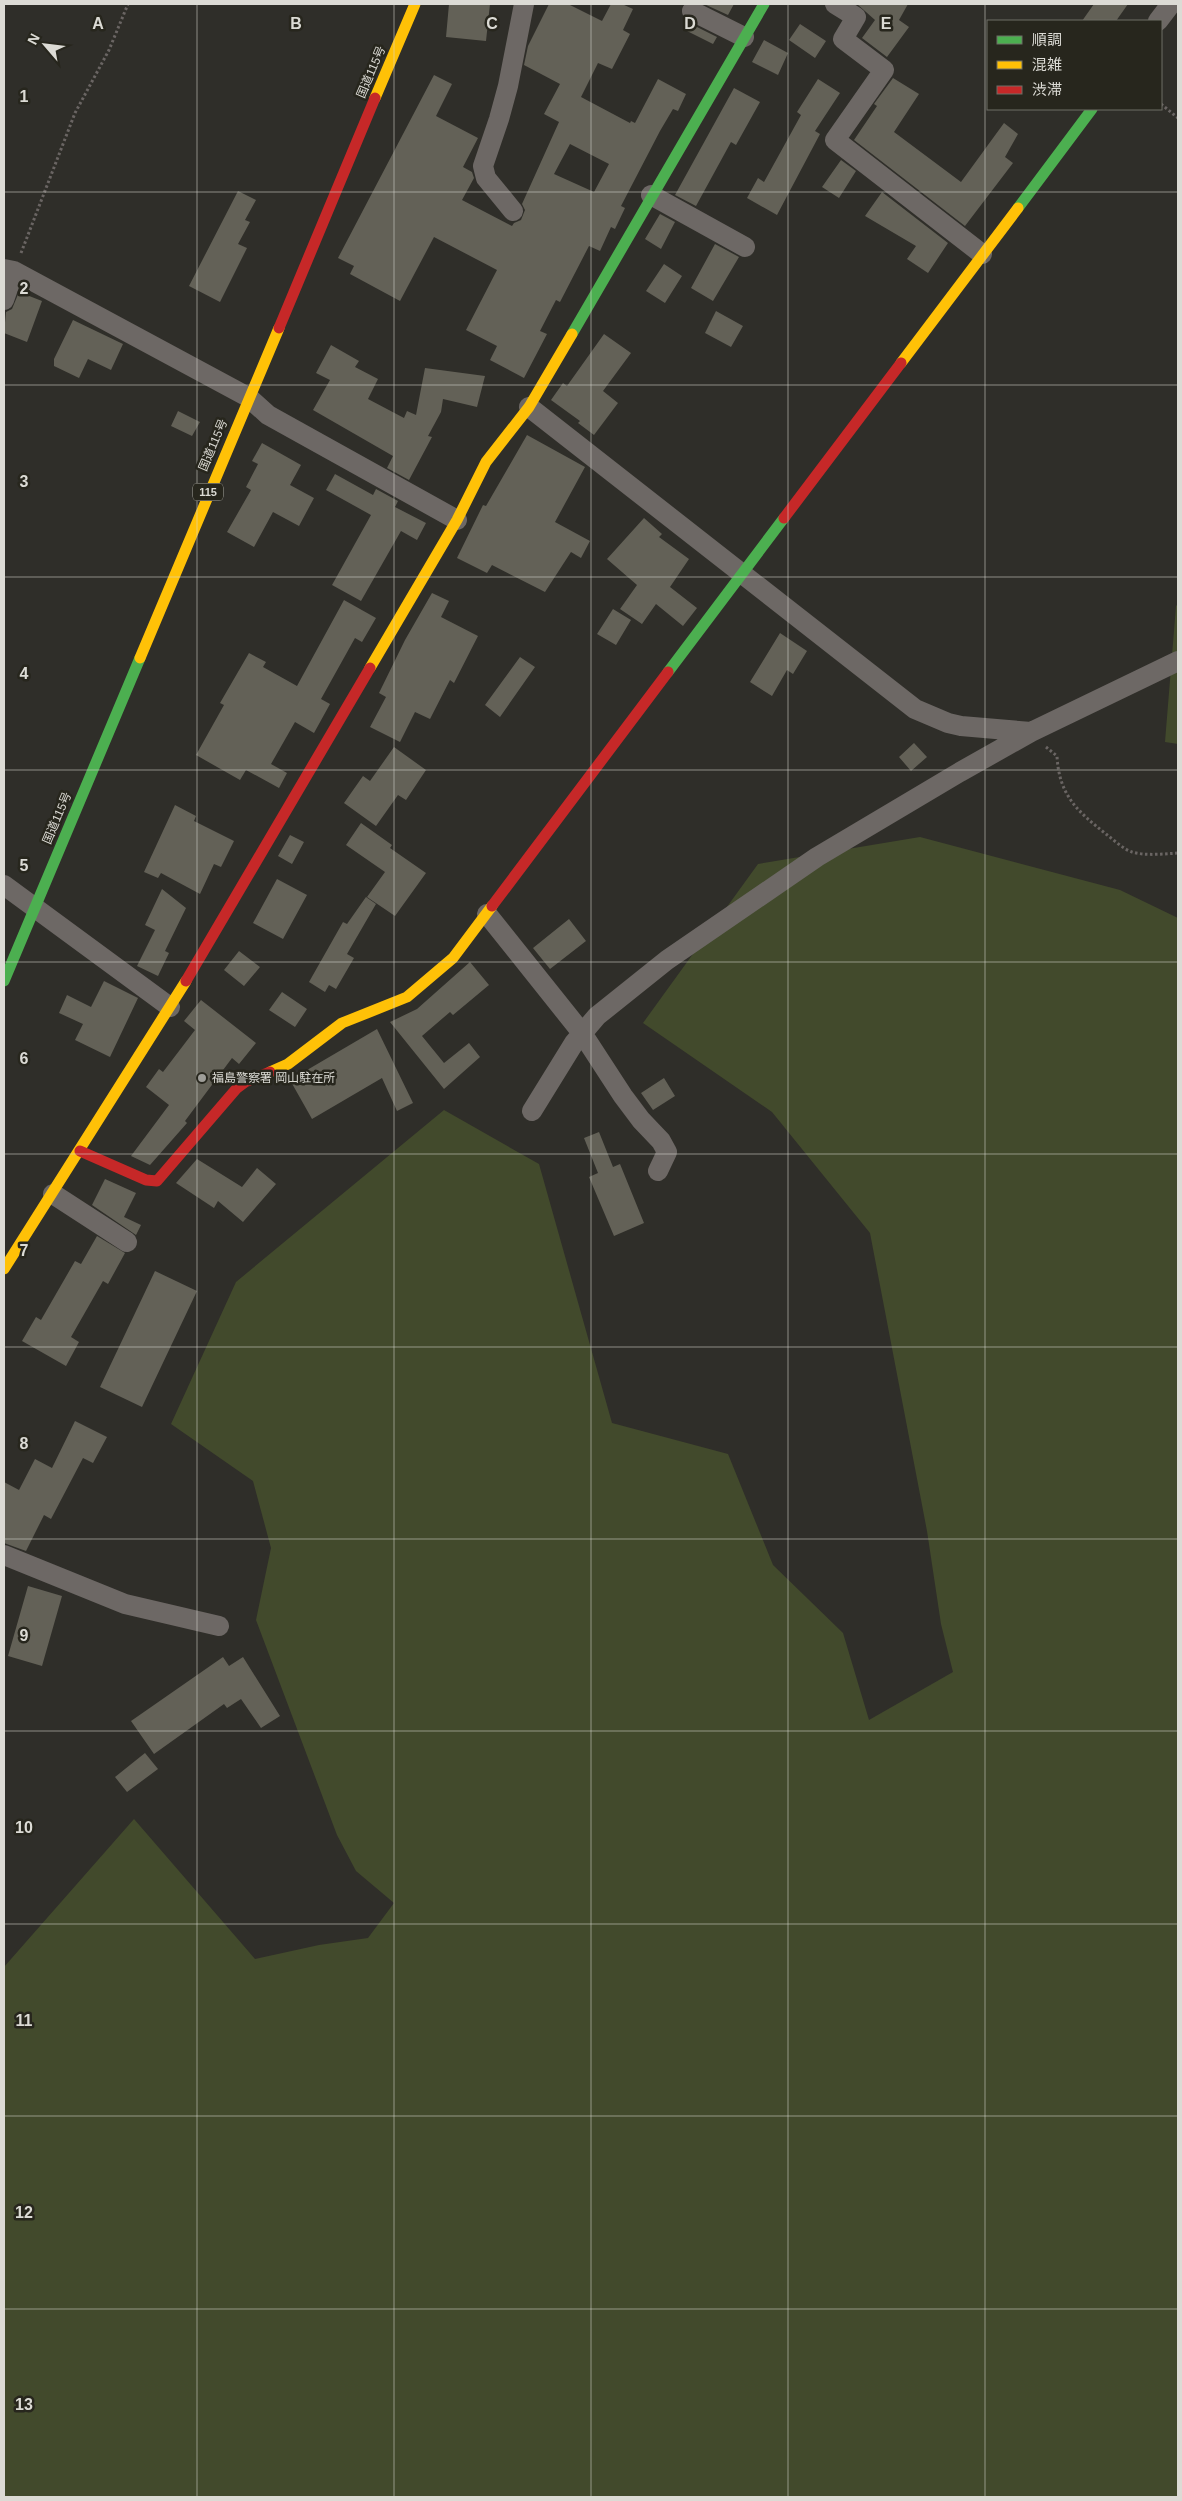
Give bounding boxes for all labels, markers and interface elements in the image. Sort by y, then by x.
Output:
text: A [92,15,104,32]
text: B [290,15,302,32]
text: C [486,15,498,32]
text: D [684,15,696,32]
text: E [881,15,892,32]
north arrow [20,20,70,70]
legend [987,20,1162,110]
text: N [24,31,43,47]
text: 順調 [1032,31,1062,48]
street label: 国道115号 [354,44,388,100]
text: 混雑 [1032,56,1062,73]
text: 渋滞 [1032,81,1062,98]
text: 1 [20,88,29,105]
text: 2 [20,280,29,297]
street label: 国道115号 [196,417,230,473]
text: 3 [20,473,29,490]
road number: 115 [193,484,223,501]
text: 4 [20,665,29,682]
street label: 国道115号 [40,790,74,846]
text: 5 [20,857,29,874]
text: 6 [20,1050,29,1067]
place label: 福島警察署 岡山駐在所 [212,1071,335,1085]
marker: 福島警察署 岡山駐在所 [196,1072,208,1084]
text: 7 [20,1242,29,1259]
text: 8 [20,1435,29,1452]
text: 9 [20,1627,29,1644]
text: 10 [15,1819,33,1836]
text: 11 [16,2012,33,2029]
text: 12 [15,2204,33,2221]
text: 13 [15,2396,33,2413]

